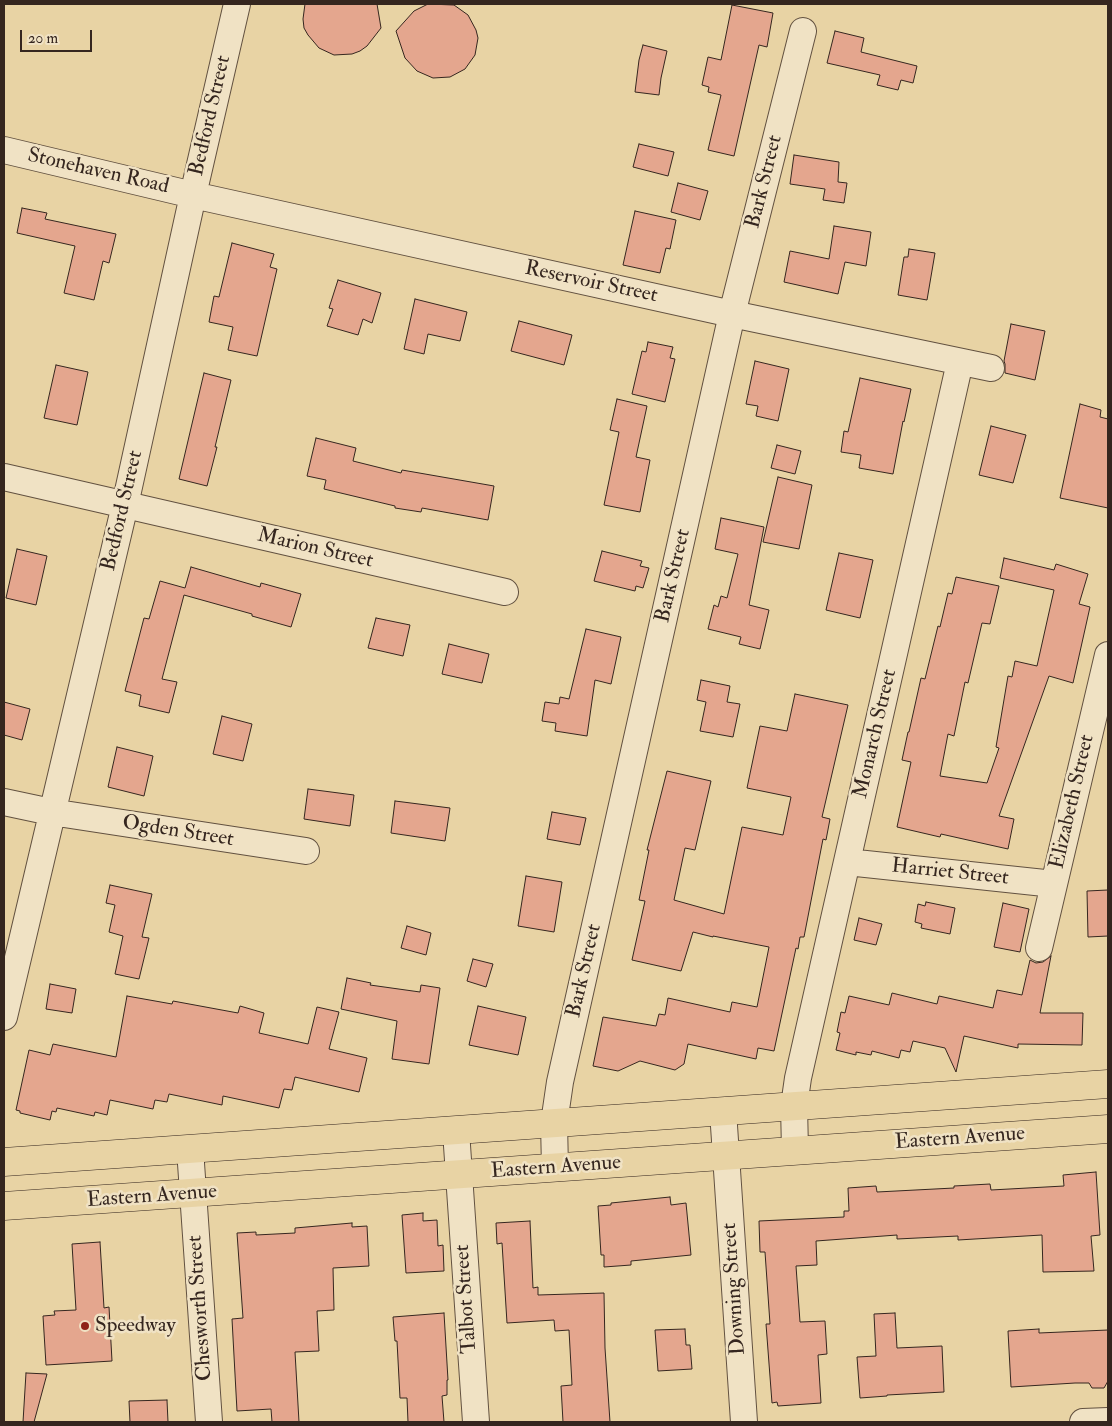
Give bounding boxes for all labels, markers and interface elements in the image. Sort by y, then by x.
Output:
scale bar [22,20,95,52]
text: 20 m [28,29,58,48]
street label: Bedford Street [185,53,237,179]
street label: Bark Street [741,133,789,231]
street label: Stonehaven Road [25,143,171,201]
street label: Reservoir Street [522,257,660,309]
street label: Bedford Street [97,448,149,574]
street label: Marion Street [255,523,375,575]
street label: Bark Street [651,527,697,625]
street label: Monarch Street [849,667,903,801]
street label: Elizabeth Street [1045,733,1101,871]
street label: Ogden Street [121,811,235,853]
street label: Harriet Street [890,854,1010,892]
street label: Bark Street [562,922,608,1020]
street label: Eastern Avenue [894,1122,1026,1156]
street label: Eastern Avenue [490,1151,622,1185]
street label: Eastern Avenue [86,1180,218,1214]
street label: Downing Street [718,1222,752,1356]
street label: Chesworth Street [183,1234,219,1382]
street label: Talbot Street [451,1244,483,1354]
place label: Speedway [95,1313,176,1339]
marker: Speedway [79,1320,91,1332]

